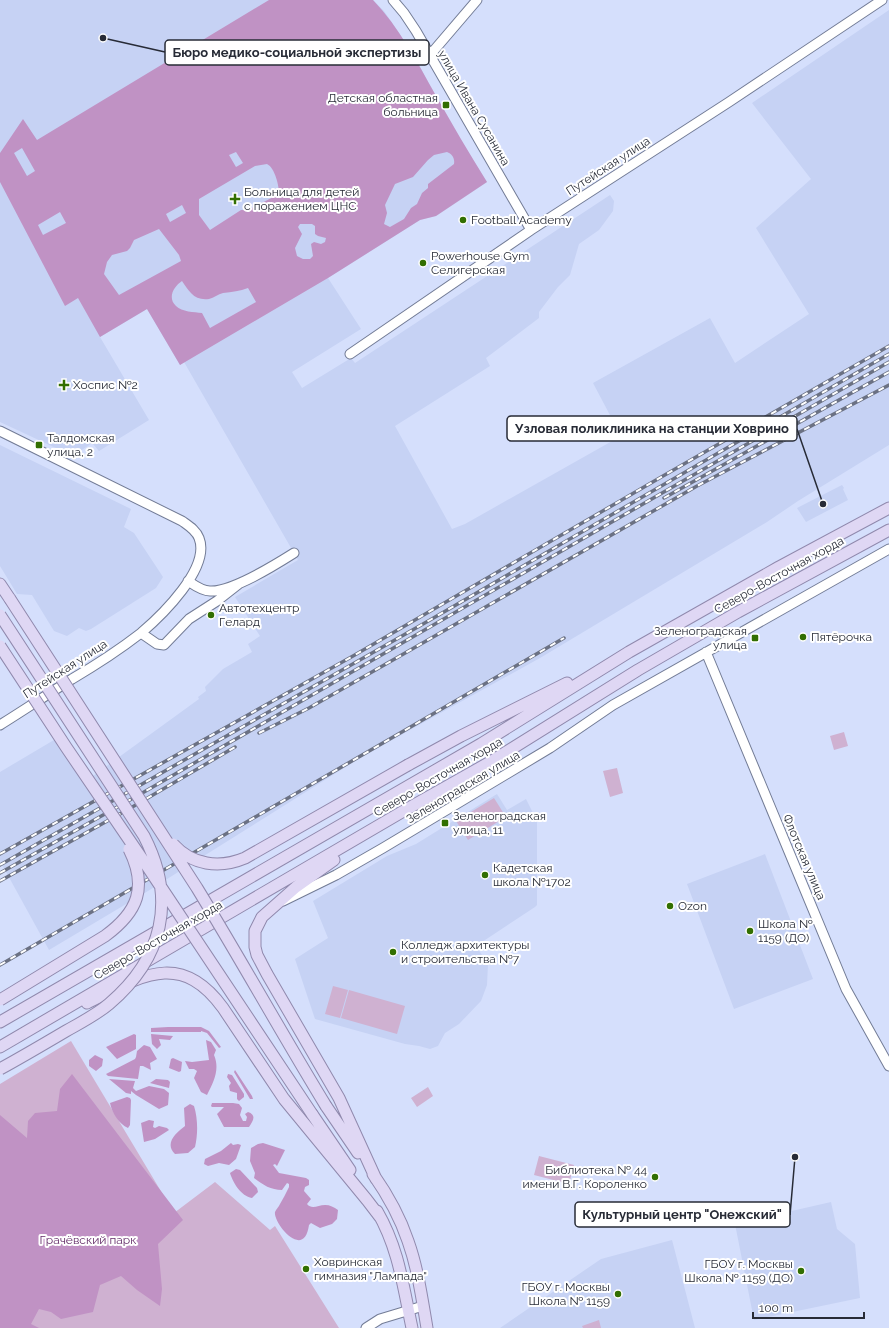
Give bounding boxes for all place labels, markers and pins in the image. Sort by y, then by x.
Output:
callout: Бюро медико-социальной экспертизы [165,40,429,65]
place label: Детская областная больница [328,91,438,119]
marker: Детская областная больница [441,100,451,110]
place label: Больница для детей с поражением ЦНС [244,185,359,213]
marker: Больница для детей с поражением ЦНС [229,193,241,205]
place label: Football Academy [471,213,572,227]
marker: Football Academy [458,215,468,225]
place label: Powerhouse Gym Селигерская [431,249,529,277]
marker: Powerhouse Gym Селигерская [418,258,428,268]
place label: Хоспис №2 [73,378,138,392]
marker: Хоспис №2 [58,379,70,391]
callout: Узловая поликлиника на станции Ховрино [507,416,797,441]
place label: Талдомская улица, 2 [47,431,115,459]
marker: Талдомская улица, 2 [34,440,44,450]
place label: Автотехцентр Гелард [219,601,299,629]
marker: Автотехцентр Гелард [206,610,216,620]
place label: Зеленоградская улица [654,624,747,652]
place label: Пятёрочка [811,630,872,644]
marker: Пятёрочка [798,632,808,642]
marker: Зеленоградская улица [750,633,760,643]
place label: Зеленоградская улица, 11 [453,809,546,837]
marker: Зеленоградская улица, 11 [440,818,450,828]
place label: Кадетская школа №1702 [493,861,571,889]
marker: Кадетская школа №1702 [480,870,490,880]
place label: Ozon [678,899,707,913]
marker: Ozon [665,901,675,911]
place label: Школа № 1159 (ДО) [758,917,813,945]
marker: Школа № 1159 (ДО) [745,926,755,936]
place label: Колледж архитектуры и строительства №7 [401,938,529,966]
marker: Колледж архитектуры и строительства №7 [388,947,398,957]
place label: Библиотека № 44 имени В.Г. Короленко [523,1163,647,1191]
marker: Библиотека № 44 имени В.Г. Короленко [650,1172,660,1182]
callout: Культурный центр "Онежский" [575,1202,790,1227]
place label: Ховринская гимназия "Лампада" [314,1255,427,1283]
place label: ГБОУ г. Москвы Школа № 1159 (ДО) [684,1257,793,1285]
marker: Ховринская гимназия "Лампада" [301,1264,311,1274]
marker: ГБОУ г. Москвы Школа № 1159 (ДО) [796,1266,806,1276]
place label: ГБОУ г. Москвы Школа № 1159 [521,1280,610,1308]
marker: ГБОУ г. Москвы Школа № 1159 [613,1289,623,1299]

